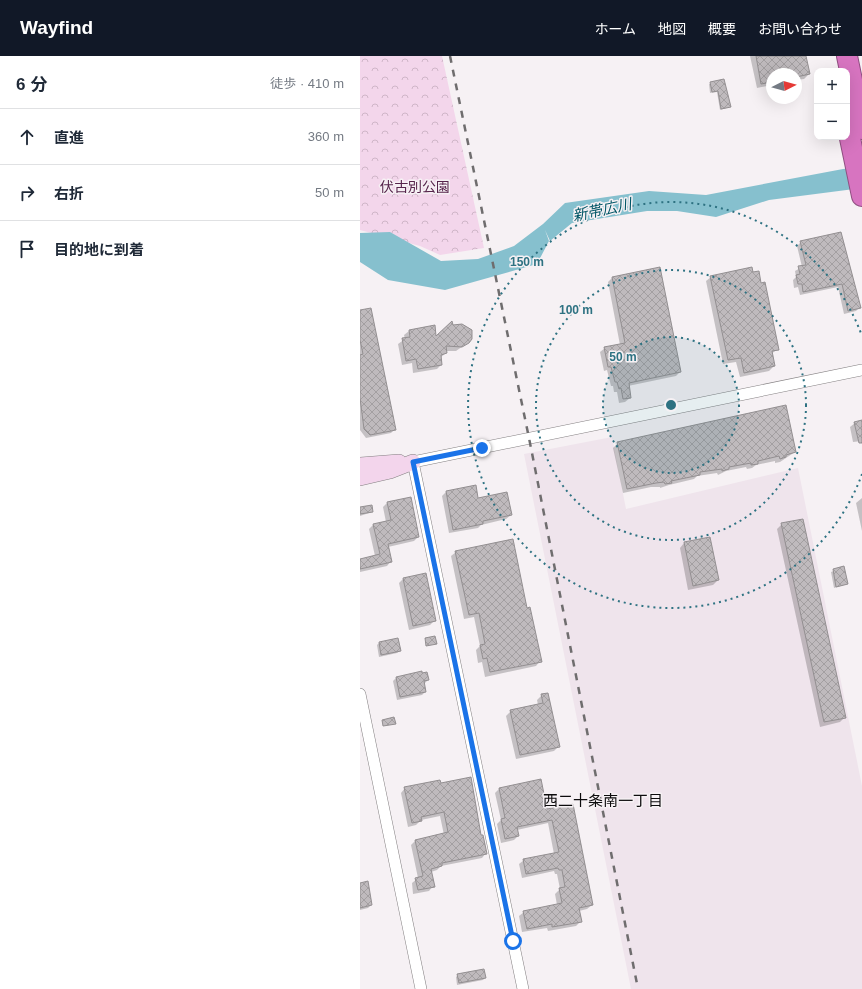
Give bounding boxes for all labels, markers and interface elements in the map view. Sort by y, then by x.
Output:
text: Wayfind [20,17,93,38]
text: ホーム [594,21,636,37]
text: 地図 [658,21,686,37]
text: 概要 [708,21,736,37]
text: お問い合わせ [758,21,842,37]
north arrow [766,68,802,104]
map controls [814,68,850,140]
button: + [814,68,850,104]
text: 6 分 [16,75,47,94]
text: 徒歩 · 410 m [270,76,344,91]
button: − [814,104,850,140]
icon: ahead [16,126,38,148]
text: 直進 [54,129,84,146]
text: 360 m [308,129,344,144]
park label: 伏古別公園 [380,179,450,195]
icon: right [16,182,38,204]
text: 右折 [54,185,84,202]
text: 50 m [315,185,344,200]
water label: 新帯広川 [571,195,635,224]
icon: arrive [16,238,38,260]
text: 目的地に到着 [54,241,144,258]
text: 150 m [510,255,544,269]
text: 100 m [559,303,593,317]
text: 50 m [609,350,637,364]
centre of rings [664,398,678,412]
route end [473,439,491,457]
district label: 西二十条南一丁目 [543,792,663,809]
route start [504,932,522,950]

